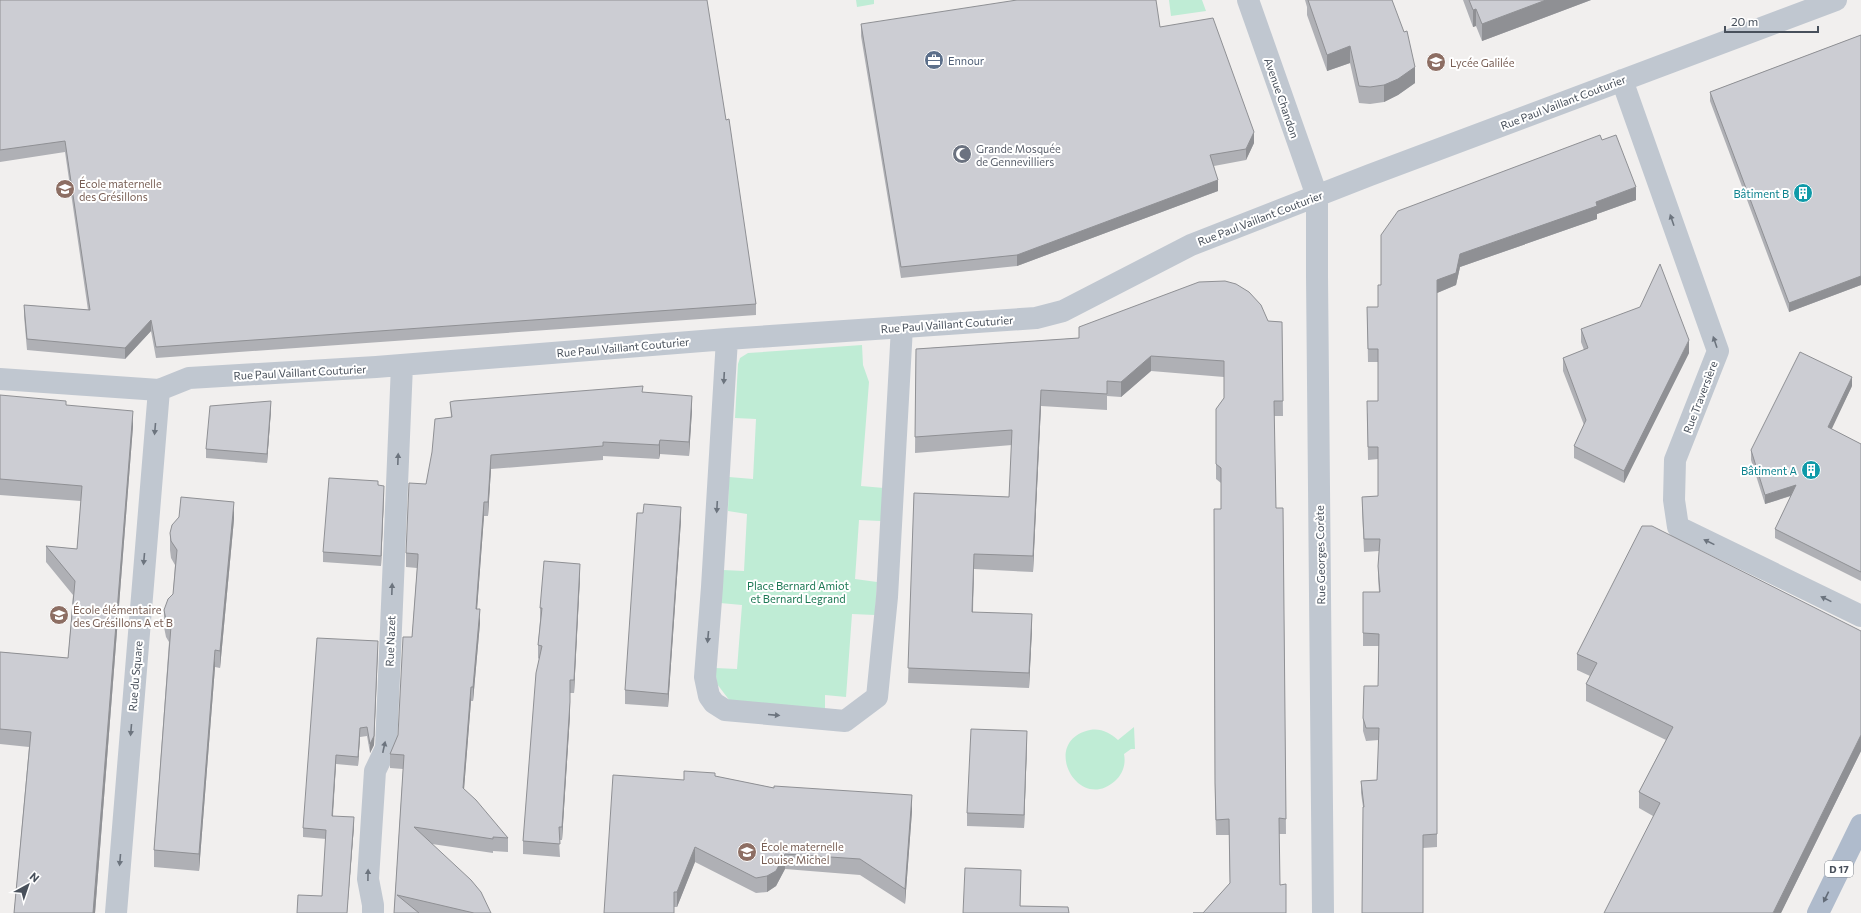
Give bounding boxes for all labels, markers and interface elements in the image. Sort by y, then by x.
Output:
scale bar [1725,8,1818,34]
text: 20 m [1731,14,1758,28]
office icon: Ennour [923,49,945,71]
school or university icon: Lycée Galilée [1425,51,1447,73]
place label: Ennour [948,54,985,67]
street label: Avenue Chandon [1262,56,1302,140]
place label: Lycée Galilée [1450,56,1515,69]
street label: Rue Paul Vaillant Couturier [1498,72,1628,132]
place label: Grande Mosquée de Gennevilliers [976,142,1061,168]
mosque icon: Grande Mosquée de Gennevilliers [951,143,973,165]
place label: École maternelle des Grésillons [79,176,162,203]
school or university icon: École maternelle des Grésillons [54,178,76,200]
building icon: Bâtiment B [1792,182,1814,204]
place label: Bâtiment B [1733,187,1789,200]
street label: Rue Paul Vaillant Couturier [1195,188,1325,248]
one-way arrow [1668,213,1674,225]
street label: Rue Paul Vaillant Couturier [880,313,1014,335]
street label: Rue Paul Vaillant Couturier [556,335,691,359]
one-way arrow [1712,336,1718,348]
street label: Rue Traversière [1680,359,1720,435]
street label: Rue Paul Vaillant Couturier [233,362,367,382]
one-way arrow [721,372,728,384]
one-way arrow [151,423,158,435]
one-way arrow [395,452,401,465]
building icon: Bâtiment A [1800,459,1822,481]
place label: Bâtiment A [1741,464,1797,477]
one-way arrow [714,501,720,514]
street label: Rue Georges Corète [1313,505,1327,605]
one-way arrow [1703,539,1715,545]
one-way arrow [141,553,148,565]
park label: Place Bernard Amiot et Bernard Legrand [747,579,849,605]
one-way arrow [389,583,396,595]
one-way arrow [1820,596,1832,602]
place label: École élémentaire des Grésillons A et B [73,602,173,629]
school or university icon: École élémentaire des Grésillons A et B [48,604,70,626]
street label: Rue Nazet [383,615,397,667]
one-way arrow [705,631,712,643]
street label: Rue du Square [125,640,145,712]
one-way arrow [768,711,780,718]
one-way arrow [127,724,134,736]
one-way arrow [382,741,388,753]
place label: École maternelle Louise Michel [761,839,844,866]
school or university icon: École maternelle Louise Michel [736,841,758,863]
one-way arrow [117,854,124,866]
road number: D 17 [1825,861,1853,877]
north arrow [8,865,48,905]
one-way arrow [365,868,371,881]
text: N [27,869,42,885]
one-way arrow [1822,892,1829,903]

